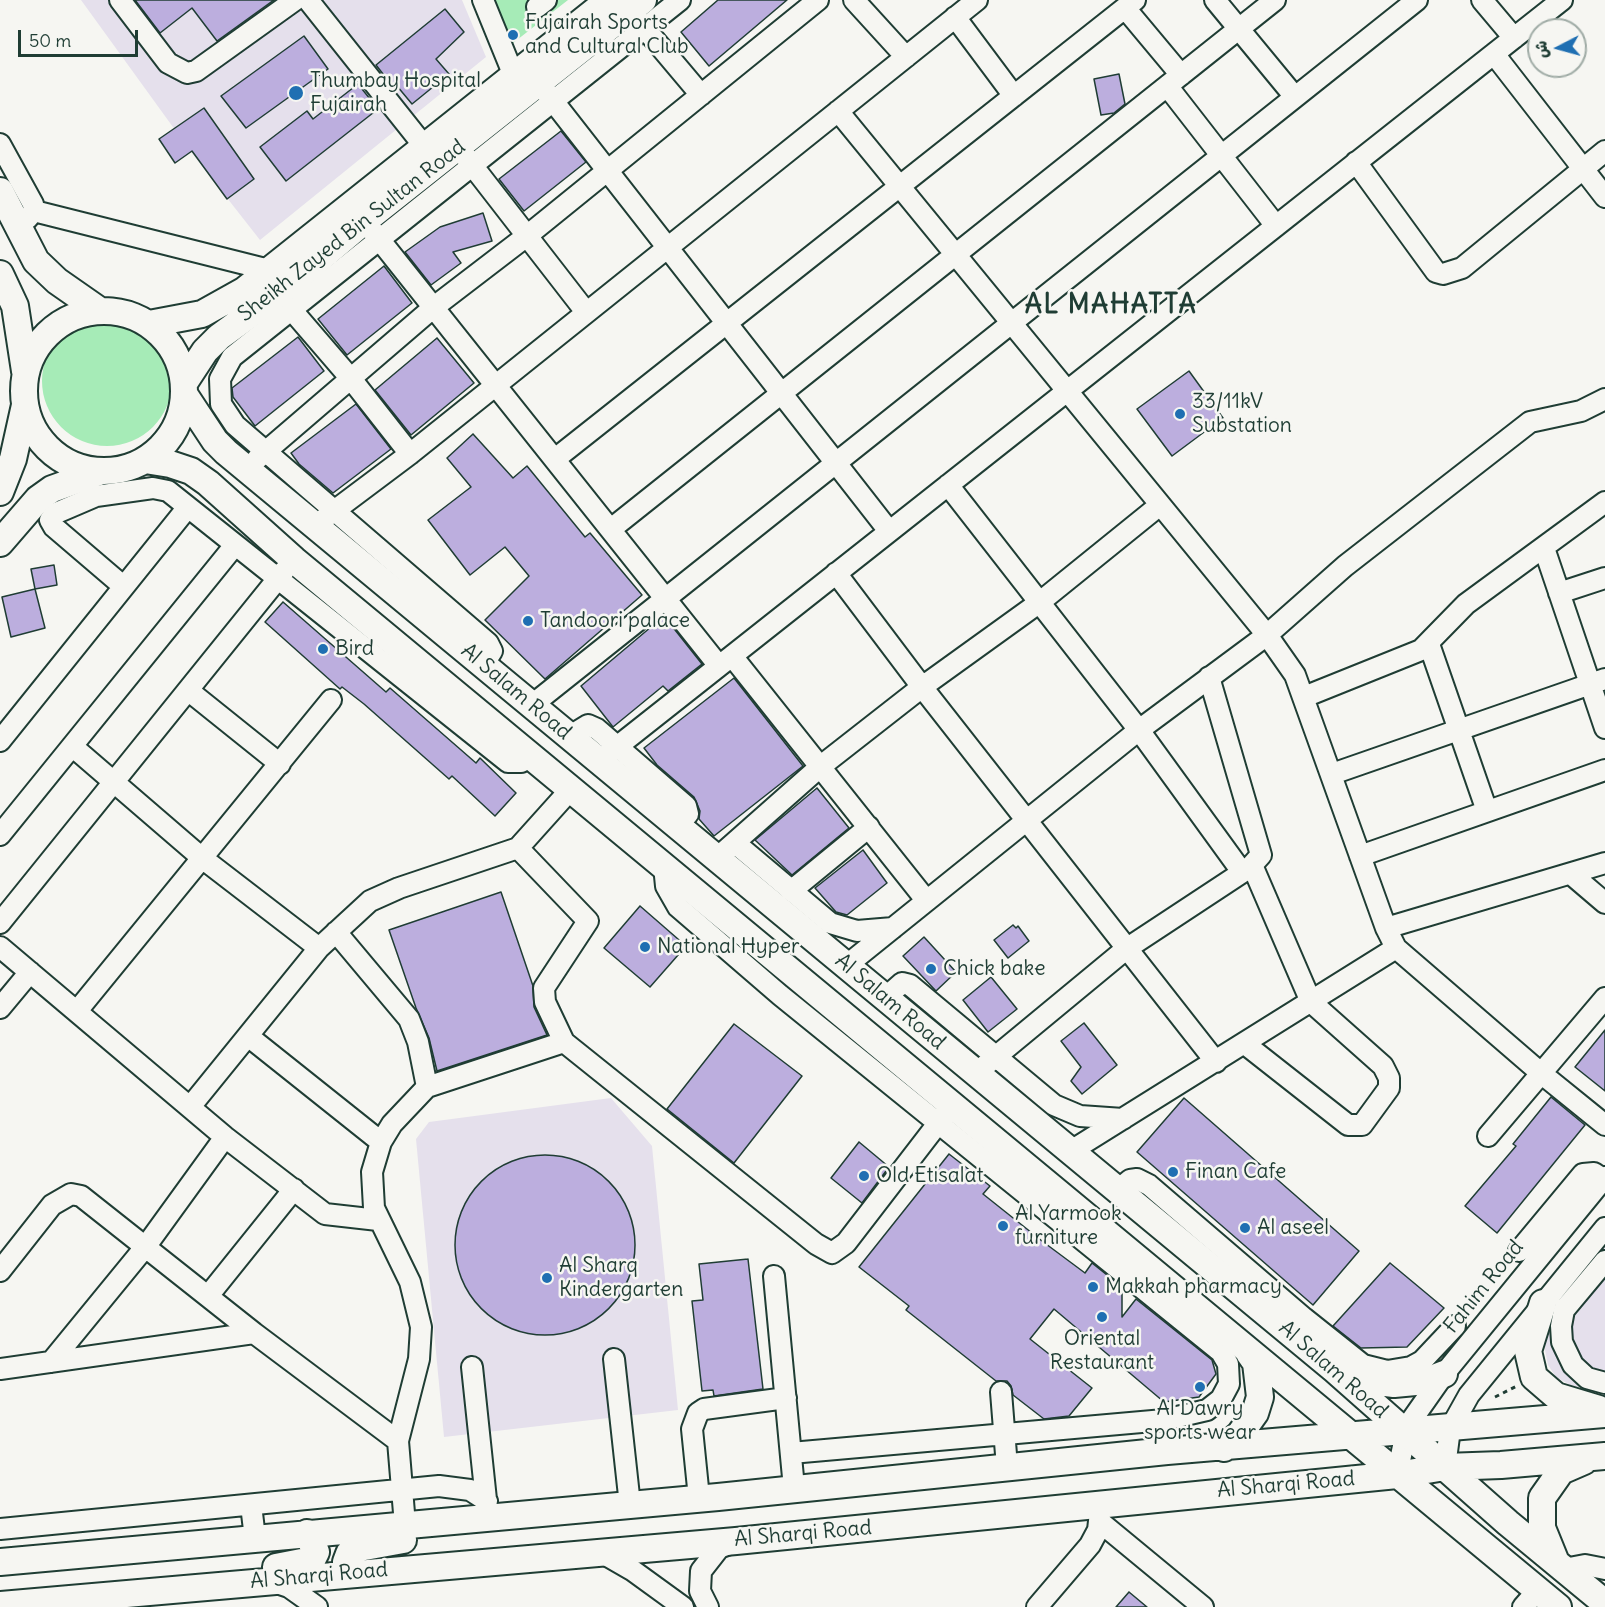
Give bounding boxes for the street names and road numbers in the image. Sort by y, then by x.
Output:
street label: Sheikh Zayed Bin Sultan Road [233,134,471,328]
street label: Al Salam Road [456,639,576,745]
street label: Al Salam Road [830,949,950,1055]
street label: Fahim Road [1439,1235,1529,1339]
street label: Al Salam Road [1273,1316,1393,1424]
street label: Al Sharqi Road [1216,1466,1356,1504]
street label: Al Sharqi Road [733,1515,873,1553]
street label: Al Sharqi Road [249,1557,389,1595]

